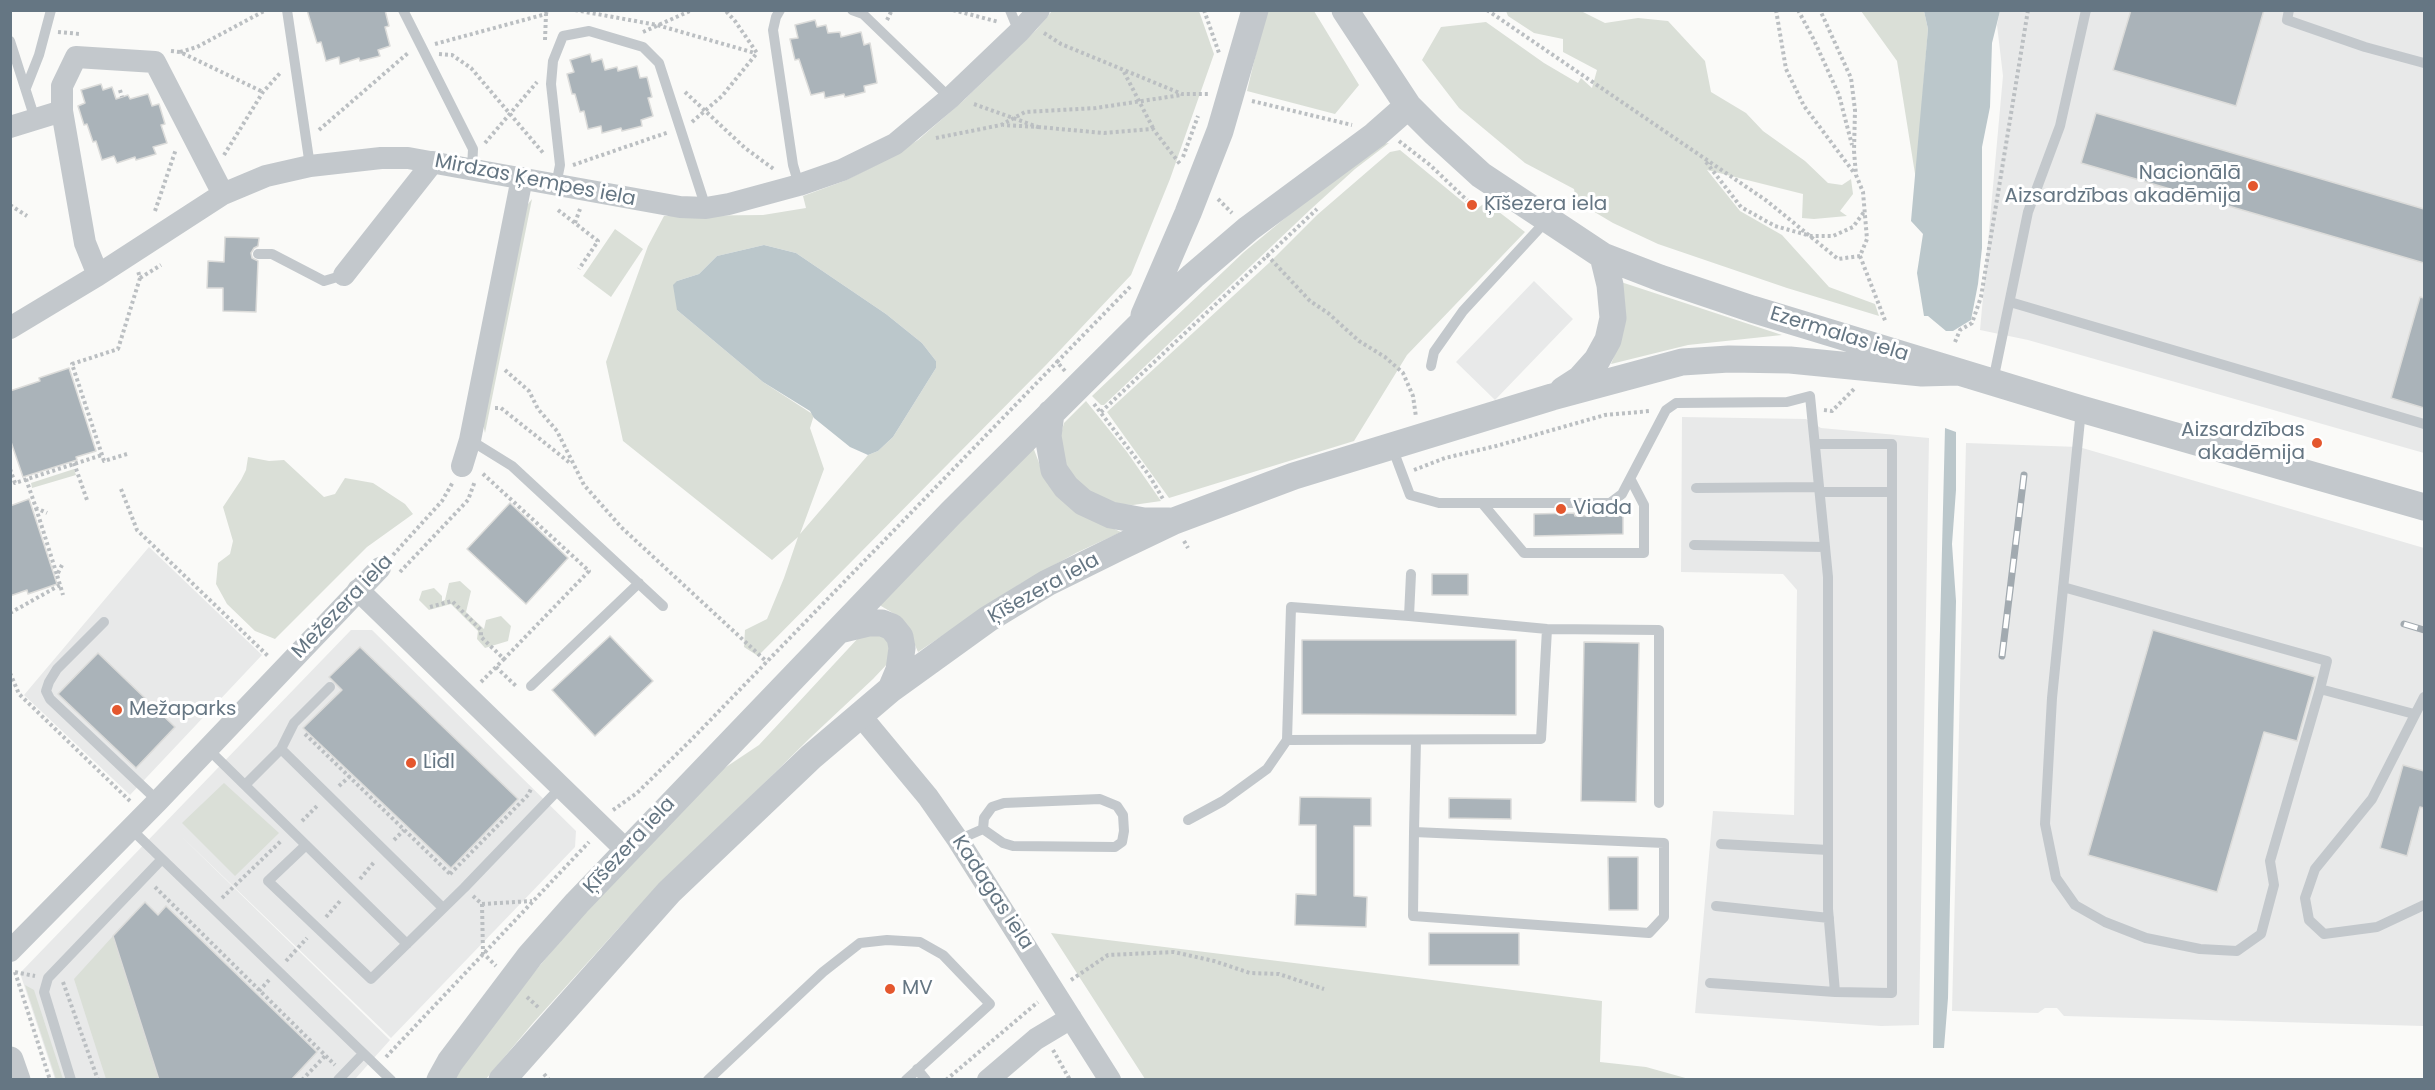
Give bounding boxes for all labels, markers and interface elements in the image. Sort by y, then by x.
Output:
street label: Mirdzas Ķempes iela [433,150,637,212]
place label: Nacionālā Aizsardzības akadēmija [2004,162,2241,209]
marker: Nacionālā Aizsardzības akadēmija [2246,179,2260,193]
place label: Ķīšezera iela [1484,193,1607,217]
marker: Ķīšezera iela [1465,198,1479,212]
street label: Ezermalas iela [1767,303,1911,367]
place label: Aizsardzības akadēmija [2181,419,2305,466]
marker: Aizsardzības akadēmija [2310,436,2324,450]
place label: Viada [1573,497,1632,521]
marker: Viada [1554,502,1568,516]
street label: Ķīšezera iela [984,549,1104,629]
street label: Mežezera iela [288,550,398,664]
place label: Mežaparks [129,698,236,722]
marker: Mežaparks [110,703,124,717]
place label: Lidl [423,751,455,775]
marker: Lidl [404,756,418,770]
street label: Ķīšezera iela [579,793,681,899]
street label: Kadagas iela [946,831,1038,955]
place label: MV [902,977,933,1001]
marker: MV [883,982,897,996]

